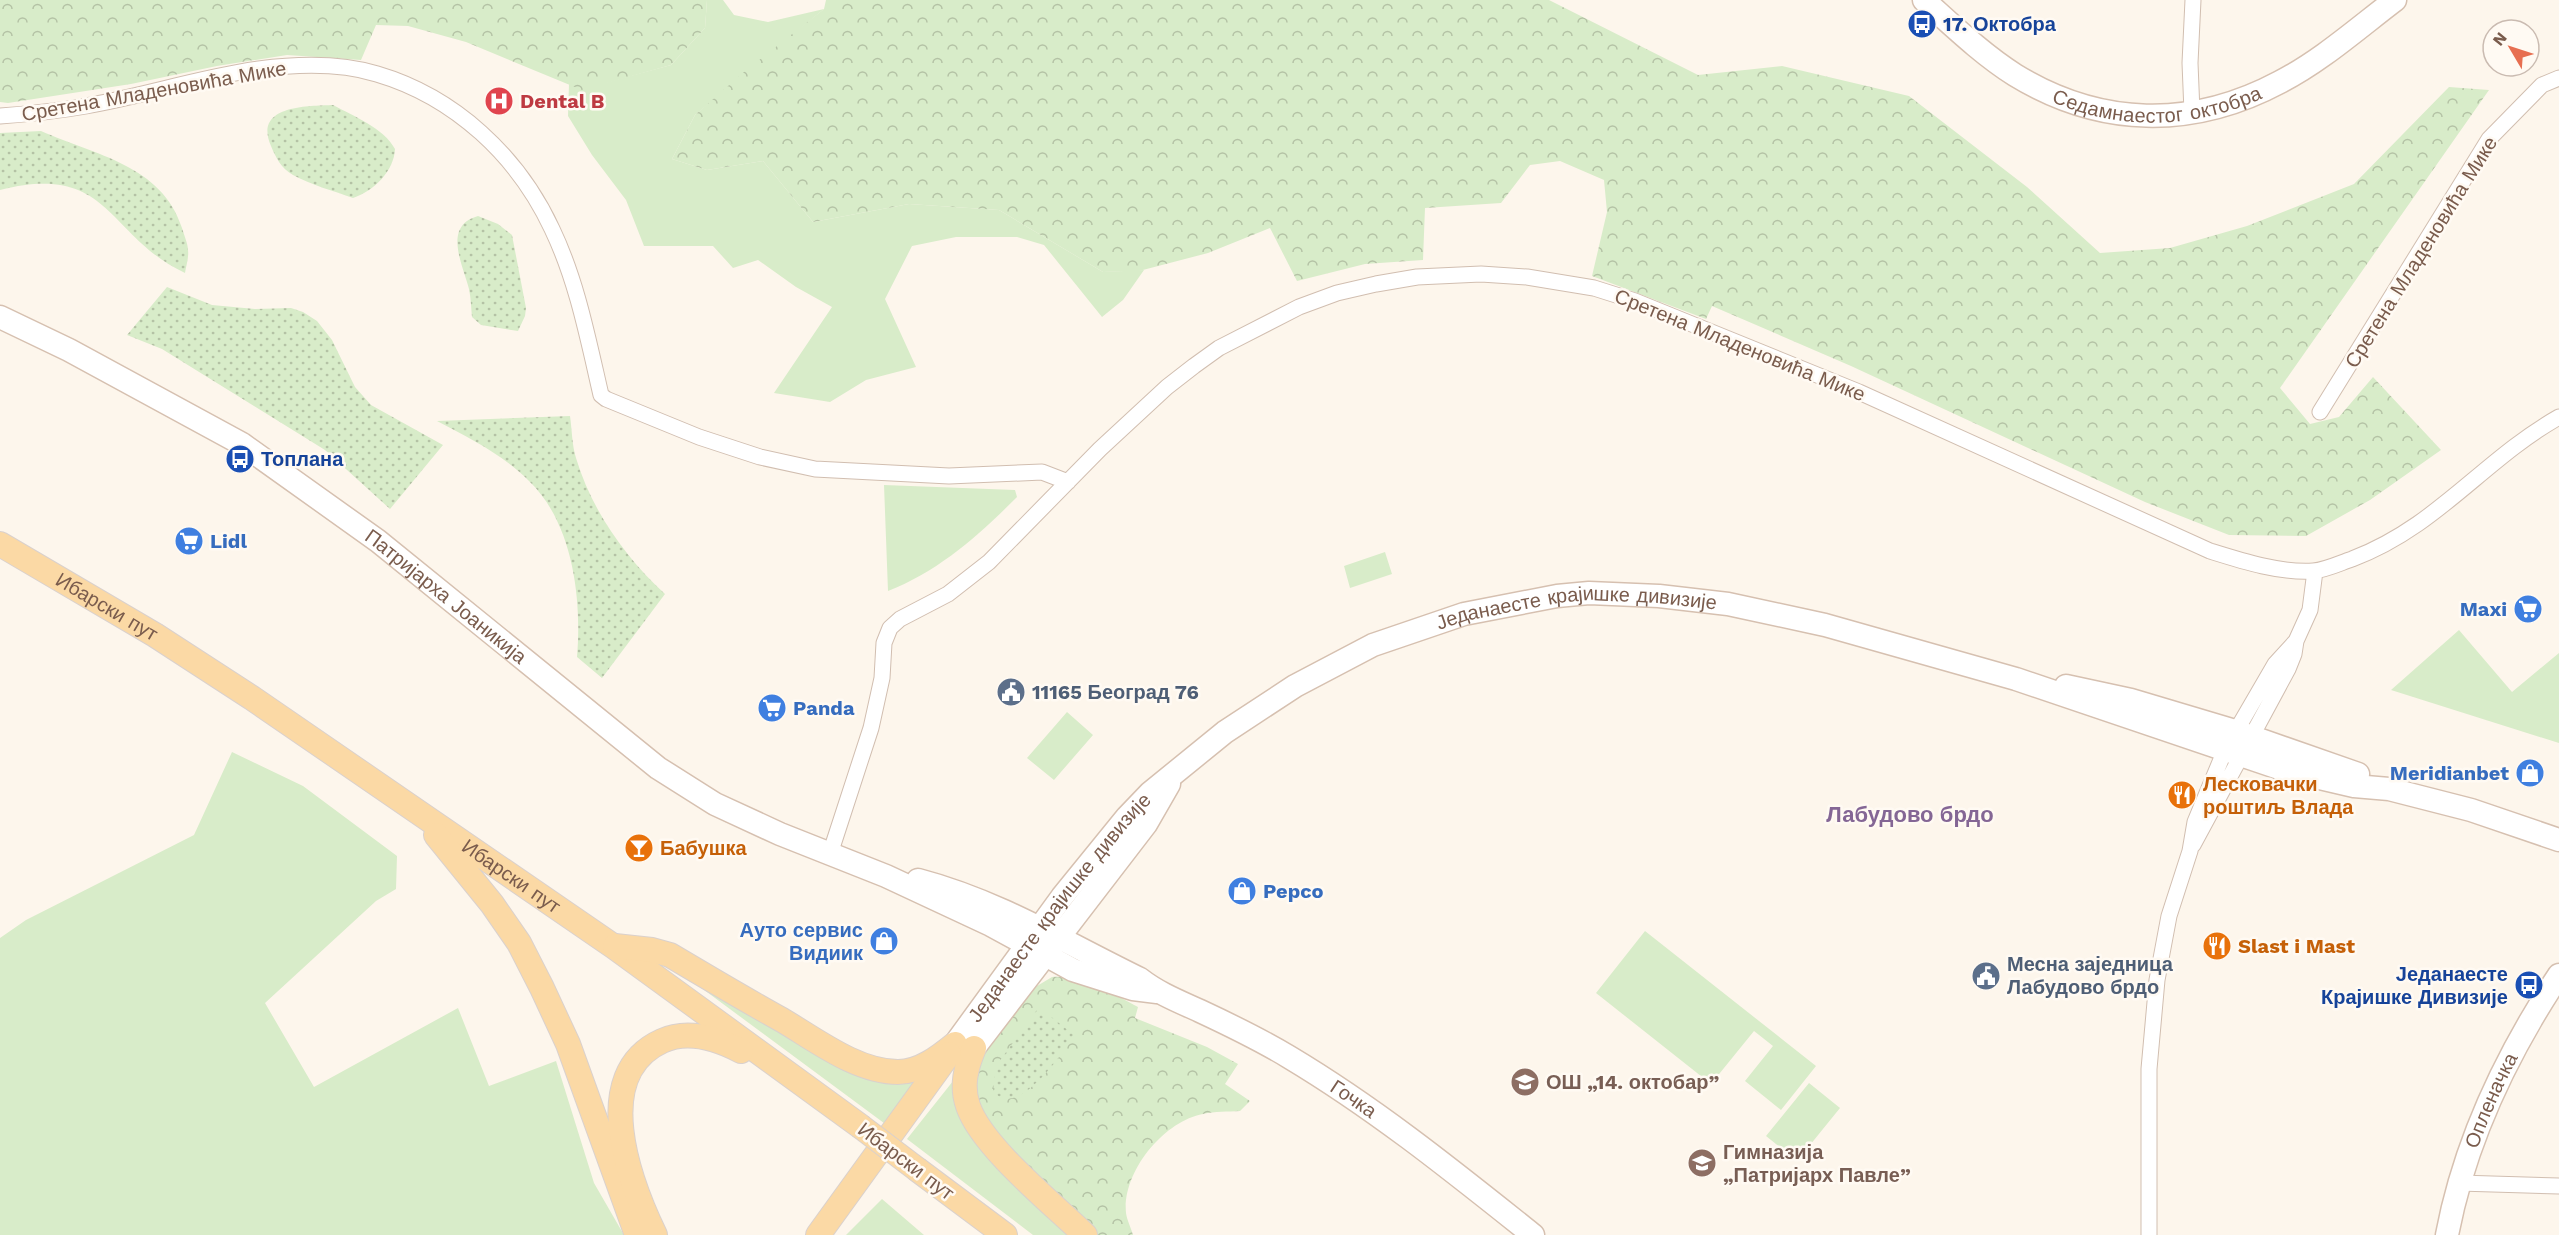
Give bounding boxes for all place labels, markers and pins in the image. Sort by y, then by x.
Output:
bus stop icon: 17. Октобра [1906,8,1938,40]
place label: 17. Октобра [1943,12,2057,36]
hospital icon: Dental B [483,85,515,117]
place label: Dental B [520,89,604,113]
bus stop icon: Топлана [224,443,256,475]
place label: Топлана [261,447,344,471]
supermarket icon: Lidl [173,525,205,557]
place label: Lidl [210,529,247,553]
supermarket icon: Maxi [2512,593,2544,625]
place label: Maxi [2460,597,2507,621]
public building icon: 11165 Београд 76 [995,676,1027,708]
place label: 11165 Београд 76 [1032,680,1199,704]
supermarket icon: Panda [756,692,788,724]
place label: Panda [793,696,855,720]
shop icon: Meridianbet [2514,757,2546,789]
place label: Meridianbet [2390,761,2509,785]
place label: Лесковачки роштиљ Влада [2203,772,2354,819]
restaurant icon: Лесковачки роштиљ Влада [2166,779,2198,811]
bar icon: Бабушка [623,832,655,864]
place label: Бабушка [660,836,747,860]
shop icon: Pepco [1226,875,1258,907]
place label: Pepco [1263,879,1324,903]
place label: Ауто сервис Видиик [740,918,864,965]
shop icon: Ауто сервис Видиик [868,925,900,957]
restaurant icon: Slast i Mast [2201,930,2233,962]
place label: Slast i Mast [2238,934,2355,958]
place label: Месна заједница Лабудово брдо [2007,952,2174,999]
public building icon: Месна заједница Лабудово брдо [1970,960,2002,992]
place label: Једанаесте Крајишке Дивизије [2321,962,2508,1009]
bus stop icon: Једанаесте Крајишке Дивизије [2513,969,2545,1001]
school or university icon: ОШ „14. октобар” [1509,1066,1541,1098]
place label: ОШ „14. октобар” [1546,1070,1720,1094]
place label: Гимназија „Патријарх Павле” [1723,1140,1911,1187]
school or university icon: Гимназија „Патријарх Павле” [1686,1147,1718,1179]

